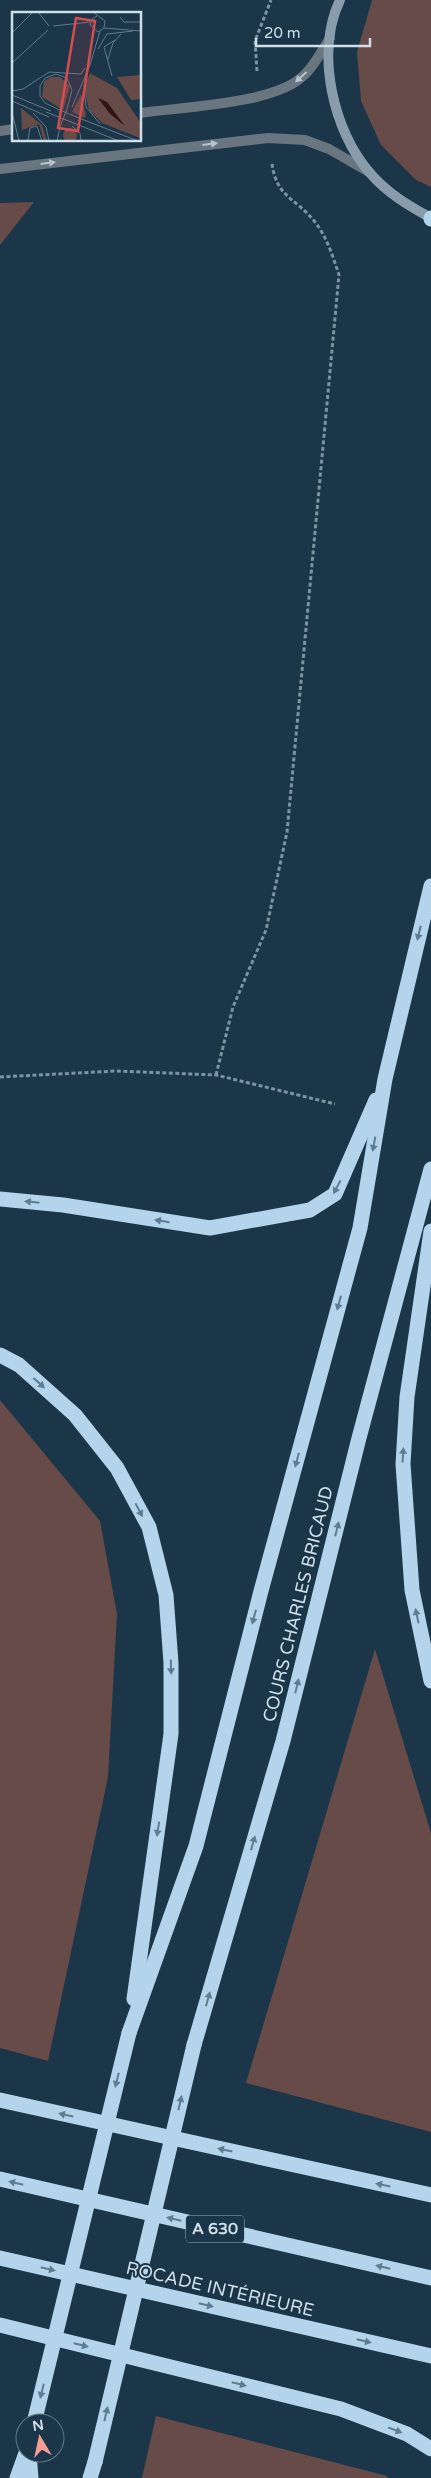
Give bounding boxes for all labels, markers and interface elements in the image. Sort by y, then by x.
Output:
inset map [12,12,141,141]
scale bar [256,15,370,47]
text: 20 m [264,24,301,42]
one-way arrow [294,72,307,83]
one-way arrow [202,140,218,148]
one-way arrow [41,159,57,167]
one-way arrow [415,926,423,941]
one-way arrow [370,1137,378,1153]
one-way arrow [333,1180,341,1195]
one-way arrow [23,1198,39,1206]
one-way arrow [154,1216,170,1224]
one-way arrow [335,1296,343,1311]
one-way arrow [33,1378,46,1389]
one-way arrow [400,1446,408,1462]
one-way arrow [292,1452,300,1467]
street label: COURS CHARLES BRICAUD [258,1484,338,1724]
one-way arrow [135,1502,143,1517]
one-way arrow [333,1521,341,1536]
one-way arrow [413,1608,421,1624]
one-way arrow [250,1609,258,1624]
one-way arrow [167,1660,175,1676]
one-way arrow [293,1679,301,1694]
one-way arrow [154,1821,162,1837]
one-way arrow [250,1835,258,1850]
one-way arrow [204,1991,212,2006]
one-way arrow [113,2072,121,2087]
one-way arrow [176,2096,184,2111]
one-way arrow [58,2111,74,2119]
one-way arrow [217,2146,232,2154]
one-way arrow [8,2179,23,2187]
one-way arrow [376,2181,391,2189]
one-way arrow [166,2215,182,2223]
road number: A 630 [186,2216,244,2242]
street label: ROCADE INTÉRIEURE [124,2257,316,2321]
one-way arrow [376,2263,391,2271]
one-way arrow [40,2265,55,2273]
one-way arrow [198,2301,214,2309]
one-way arrow [357,2337,372,2345]
one-way arrow [74,2341,89,2349]
one-way arrow [232,2380,247,2388]
one-way arrow [38,2383,46,2398]
one-way arrow [102,2407,110,2422]
north arrow [15,2413,65,2463]
text: N [31,2416,45,2435]
one-way arrow [388,2426,403,2434]

